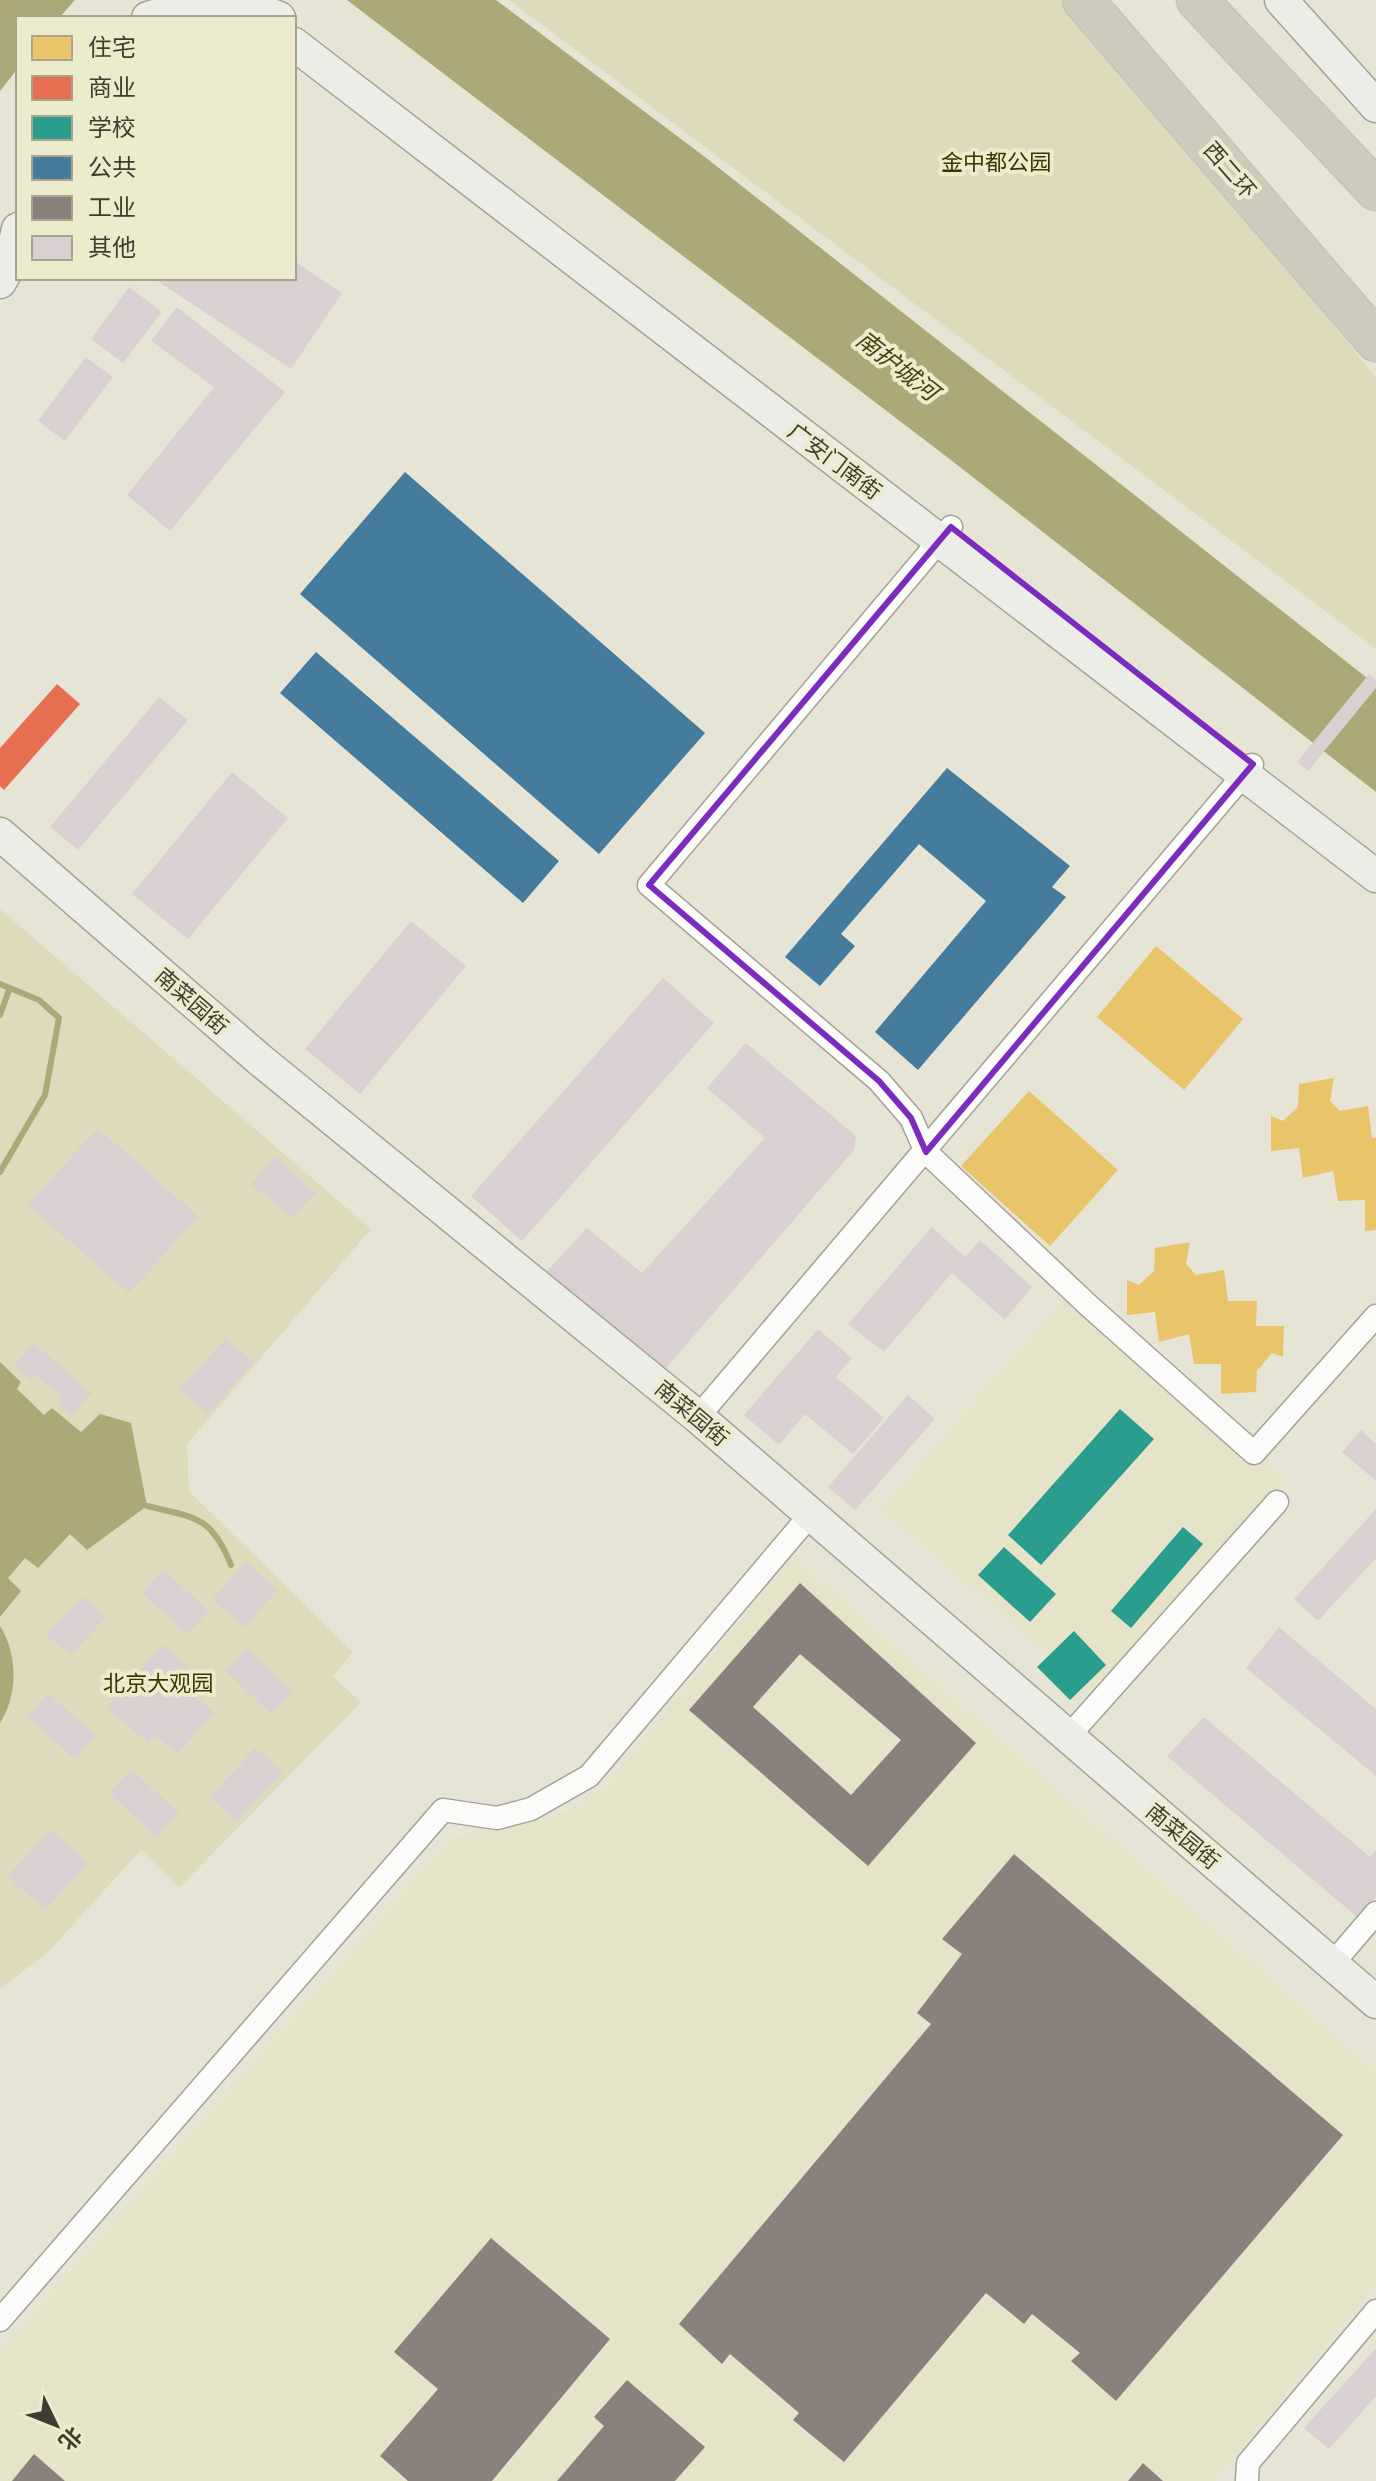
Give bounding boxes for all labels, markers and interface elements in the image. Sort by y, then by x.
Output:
legend [16,16,296,280]
text: 住宅 [88,34,136,61]
text: 商业 [88,74,136,101]
text: 学校 [88,114,136,141]
street label: 西二环 [1199,137,1261,203]
park label: 金中都公园 [941,149,1051,174]
text: 公共 [88,154,136,181]
text: 工业 [88,194,136,221]
text: 其他 [88,234,136,261]
water label: 南护城河 [851,325,947,408]
street label: 广安门南街 [784,418,887,504]
street label: 南菜园街 [151,962,234,1039]
street label: 南菜园街 [651,1375,734,1450]
park label: 北京大观园 [103,1670,213,1695]
street label: 南菜园街 [1142,1798,1225,1873]
north arrow [16,2385,96,2465]
text: 北 [54,2422,88,2456]

